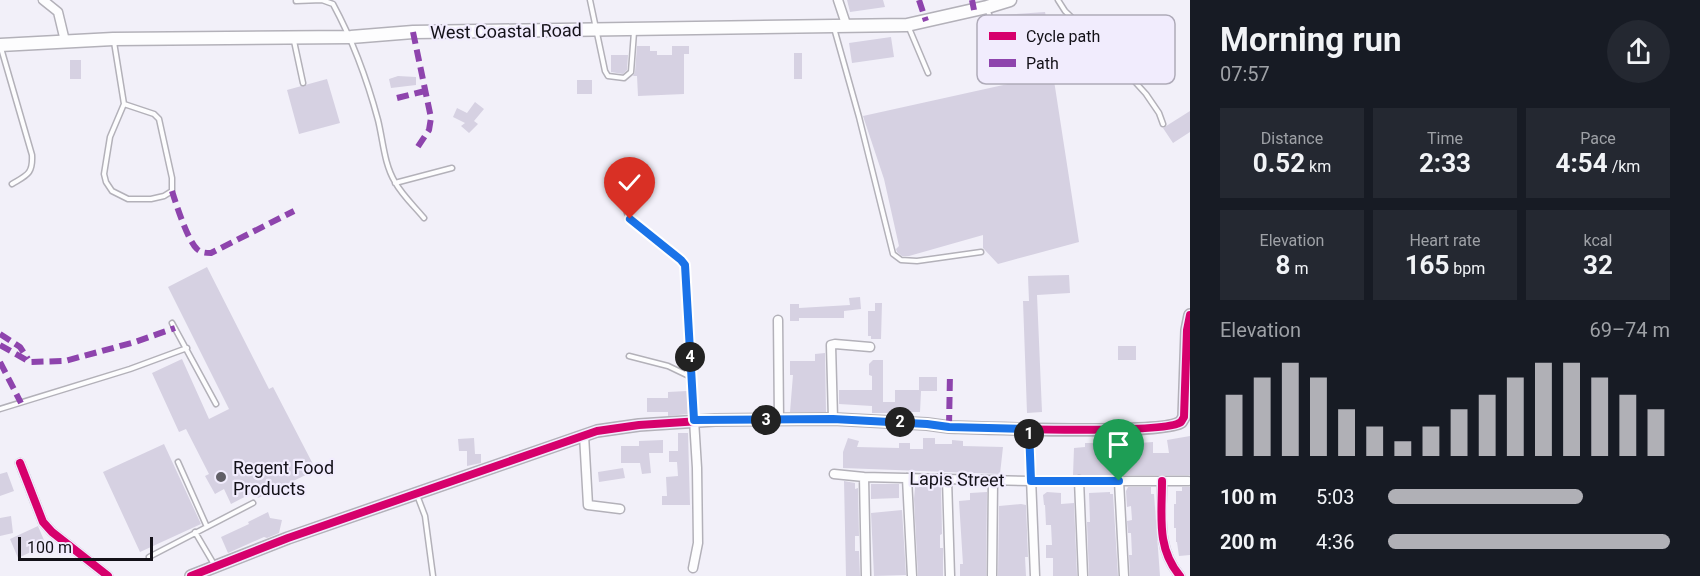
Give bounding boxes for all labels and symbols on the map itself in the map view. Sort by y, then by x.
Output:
legend [977,15,1175,84]
street label: West Coastal Road [430,19,582,43]
text: Cycle path [1026,27,1100,46]
text: Path [1026,54,1059,73]
pin [604,157,655,219]
pin: 4 [675,342,705,372]
pin: 3 [751,405,781,435]
pin: 2 [885,407,915,437]
pin: 1 [1014,419,1044,449]
pin [1093,419,1144,481]
place label: Regent Food Products [233,457,334,499]
street label: Lapis Street [909,468,1005,490]
marker: Regent Food Products [214,470,228,484]
scale bar [18,534,153,562]

